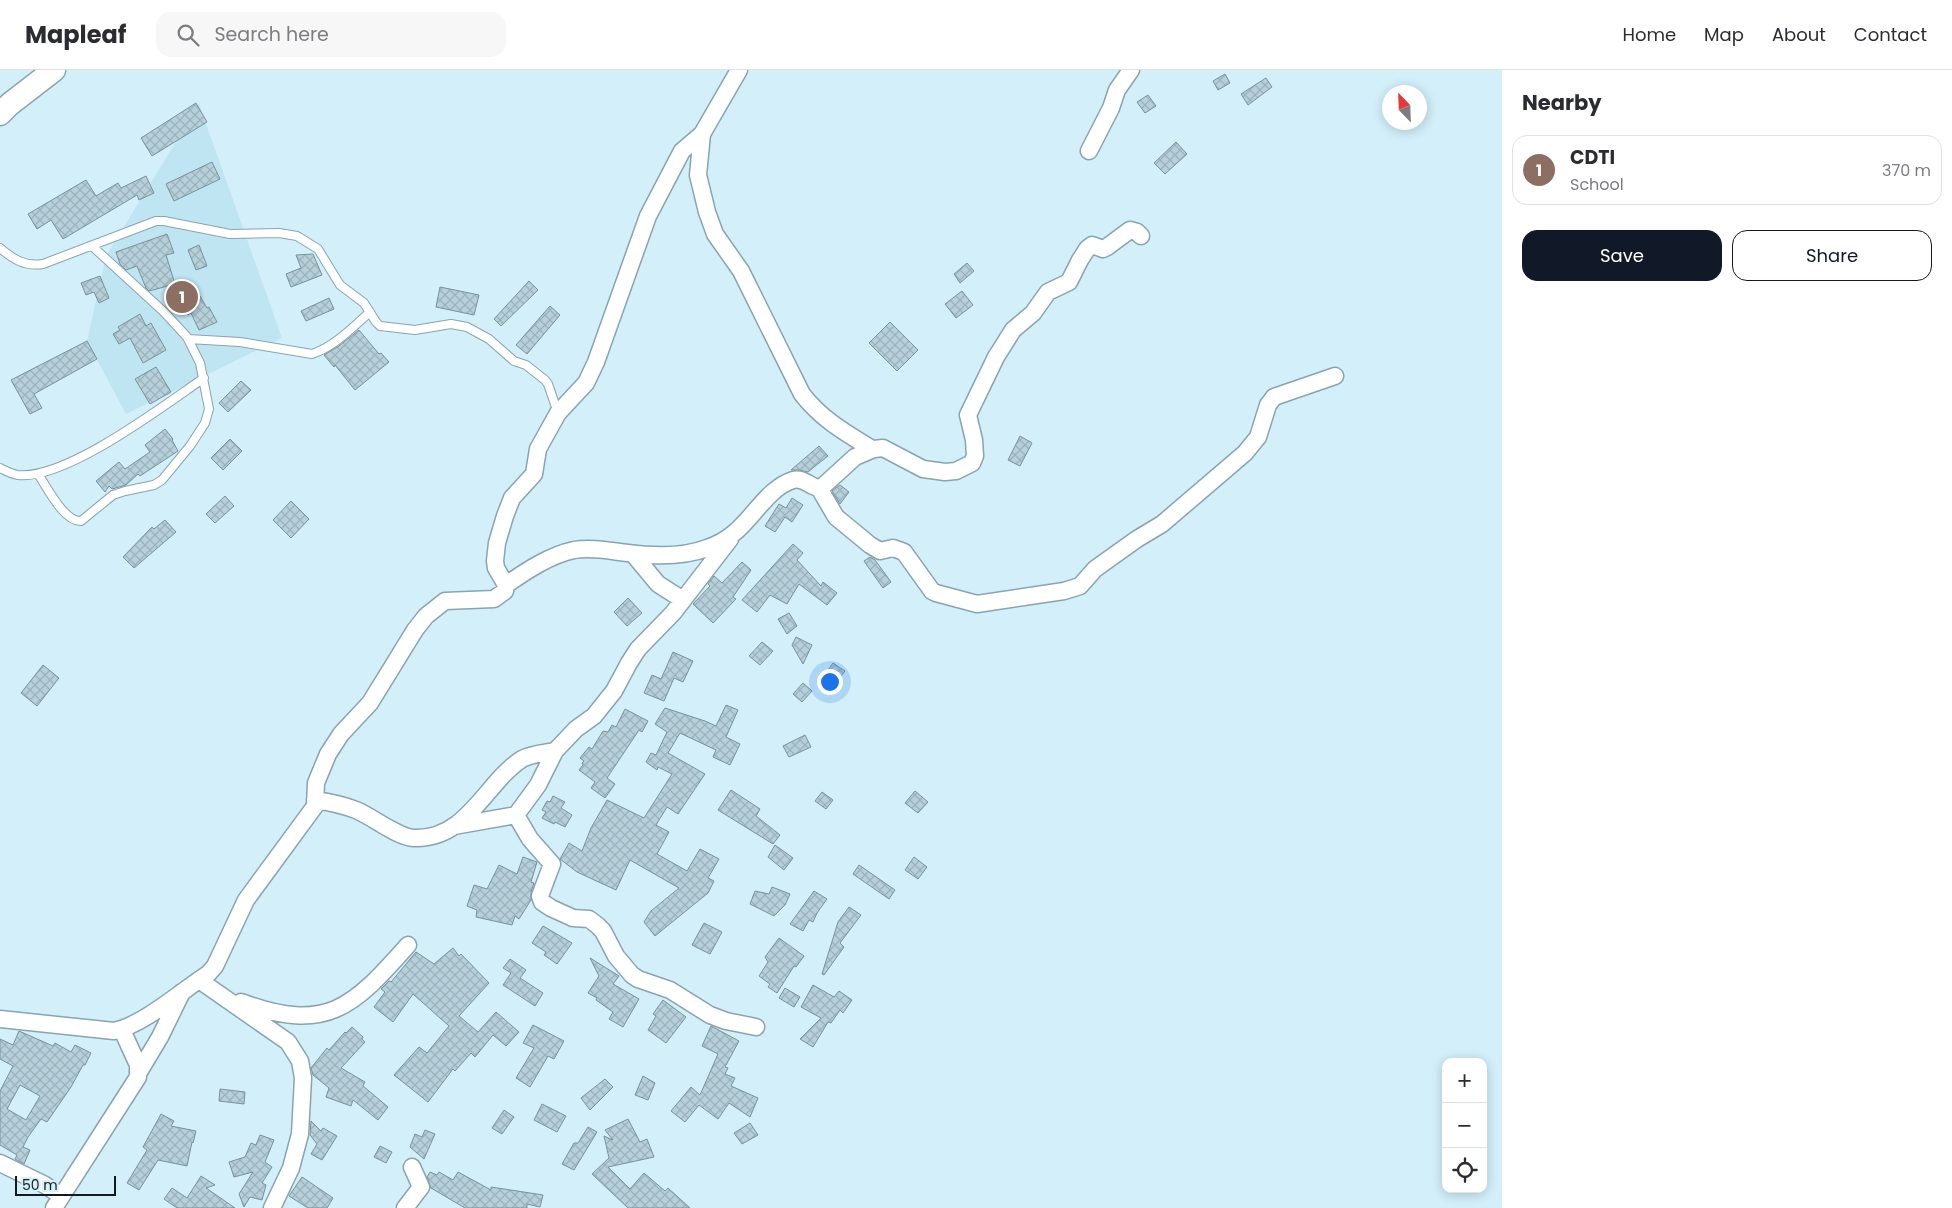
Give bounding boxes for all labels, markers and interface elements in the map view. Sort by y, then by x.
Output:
search box [156,12,506,57]
text: Mapleaf [25,18,126,51]
icon: search [174,21,202,49]
text: Search here [214,21,329,48]
text: Home [1622,22,1676,47]
text: Map [1704,22,1744,47]
text: About [1772,22,1826,47]
text: Contact [1854,22,1927,47]
north arrow [1382,85,1427,130]
text: Nearby [1522,88,1602,117]
text: CDTI [1570,144,1615,171]
text: 1 [1536,159,1542,182]
text: 370 m [1882,159,1931,182]
text: School [1570,173,1624,196]
button: Save [1522,230,1722,281]
button: Share [1732,230,1932,281]
pin: 1 [166,278,198,316]
your location [817,669,843,695]
map controls [1442,1058,1487,1193]
button: + [1442,1058,1487,1103]
button: − [1442,1103,1487,1148]
button: locate [1442,1148,1487,1193]
scale bar [15,1173,116,1196]
text: 50 m [22,1175,58,1195]

